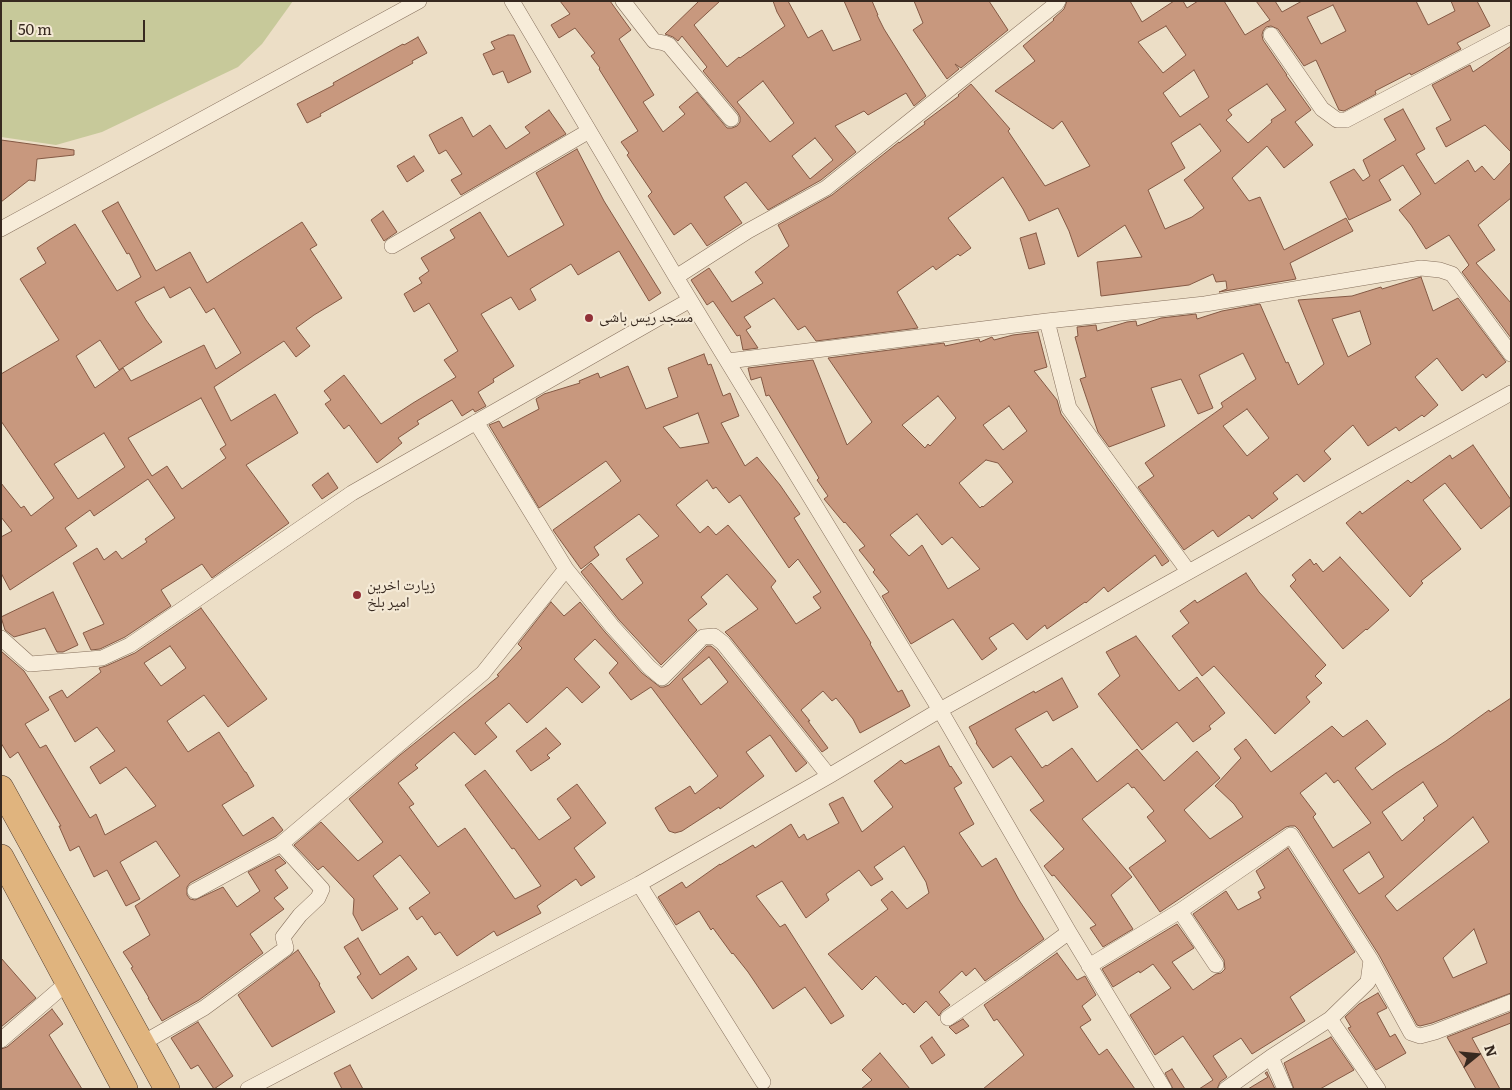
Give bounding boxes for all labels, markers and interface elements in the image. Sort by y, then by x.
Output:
scale bar [12,10,148,42]
text: 50 m [18,17,52,40]
place label: مسجد ریس باشی [599,309,693,327]
marker: مسجد ریس باشی [583,312,595,324]
place label: زیارت اخرین امیر بلخ [367,577,435,612]
marker: زیارت اخرین امیر بلخ [351,589,363,601]
north arrow [1452,1030,1502,1080]
text: N [1480,1042,1503,1059]

